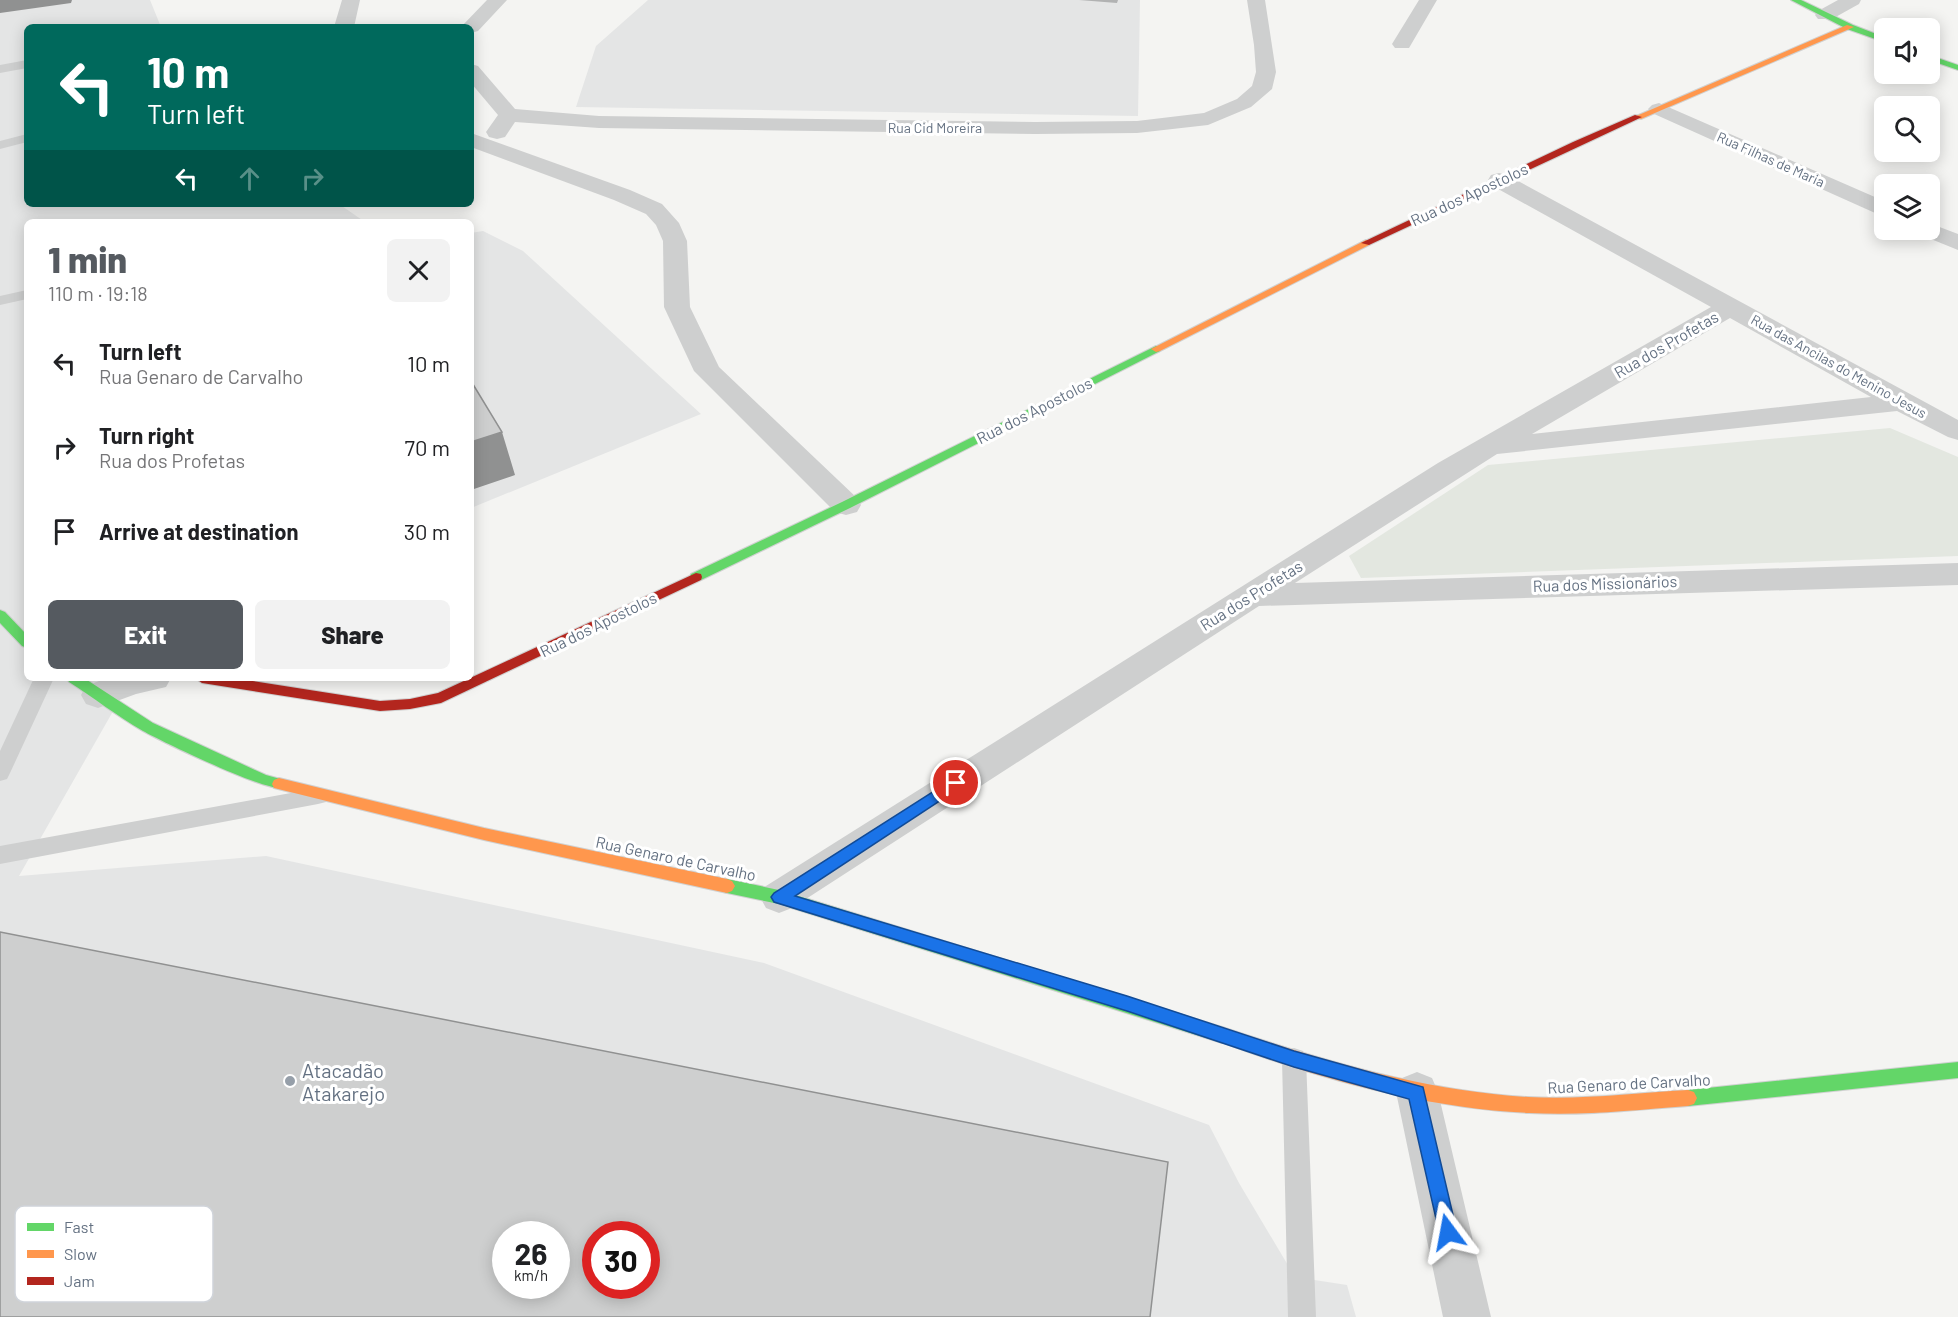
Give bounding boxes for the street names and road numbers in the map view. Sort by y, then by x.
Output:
street label: Rua Cid Moreira [888,119,982,136]
street label: Rua Filhas de Maria [1715,128,1827,190]
street label: Rua dos Apostolos [1407,158,1531,230]
street label: Rua dos Profetas [1611,307,1721,381]
street label: Rua das Ancilas do Menino Jesus [1748,311,1930,422]
street label: Rua dos Apostolos [973,373,1095,447]
street label: Rua dos Profetas [1196,556,1306,634]
street label: Rua dos Missionários [1532,571,1678,595]
street label: Rua dos Apostolos [537,588,659,660]
street label: Rua Genaro de Carvalho [594,832,758,884]
street label: Rua Genaro de Carvalho [1547,1069,1711,1097]

